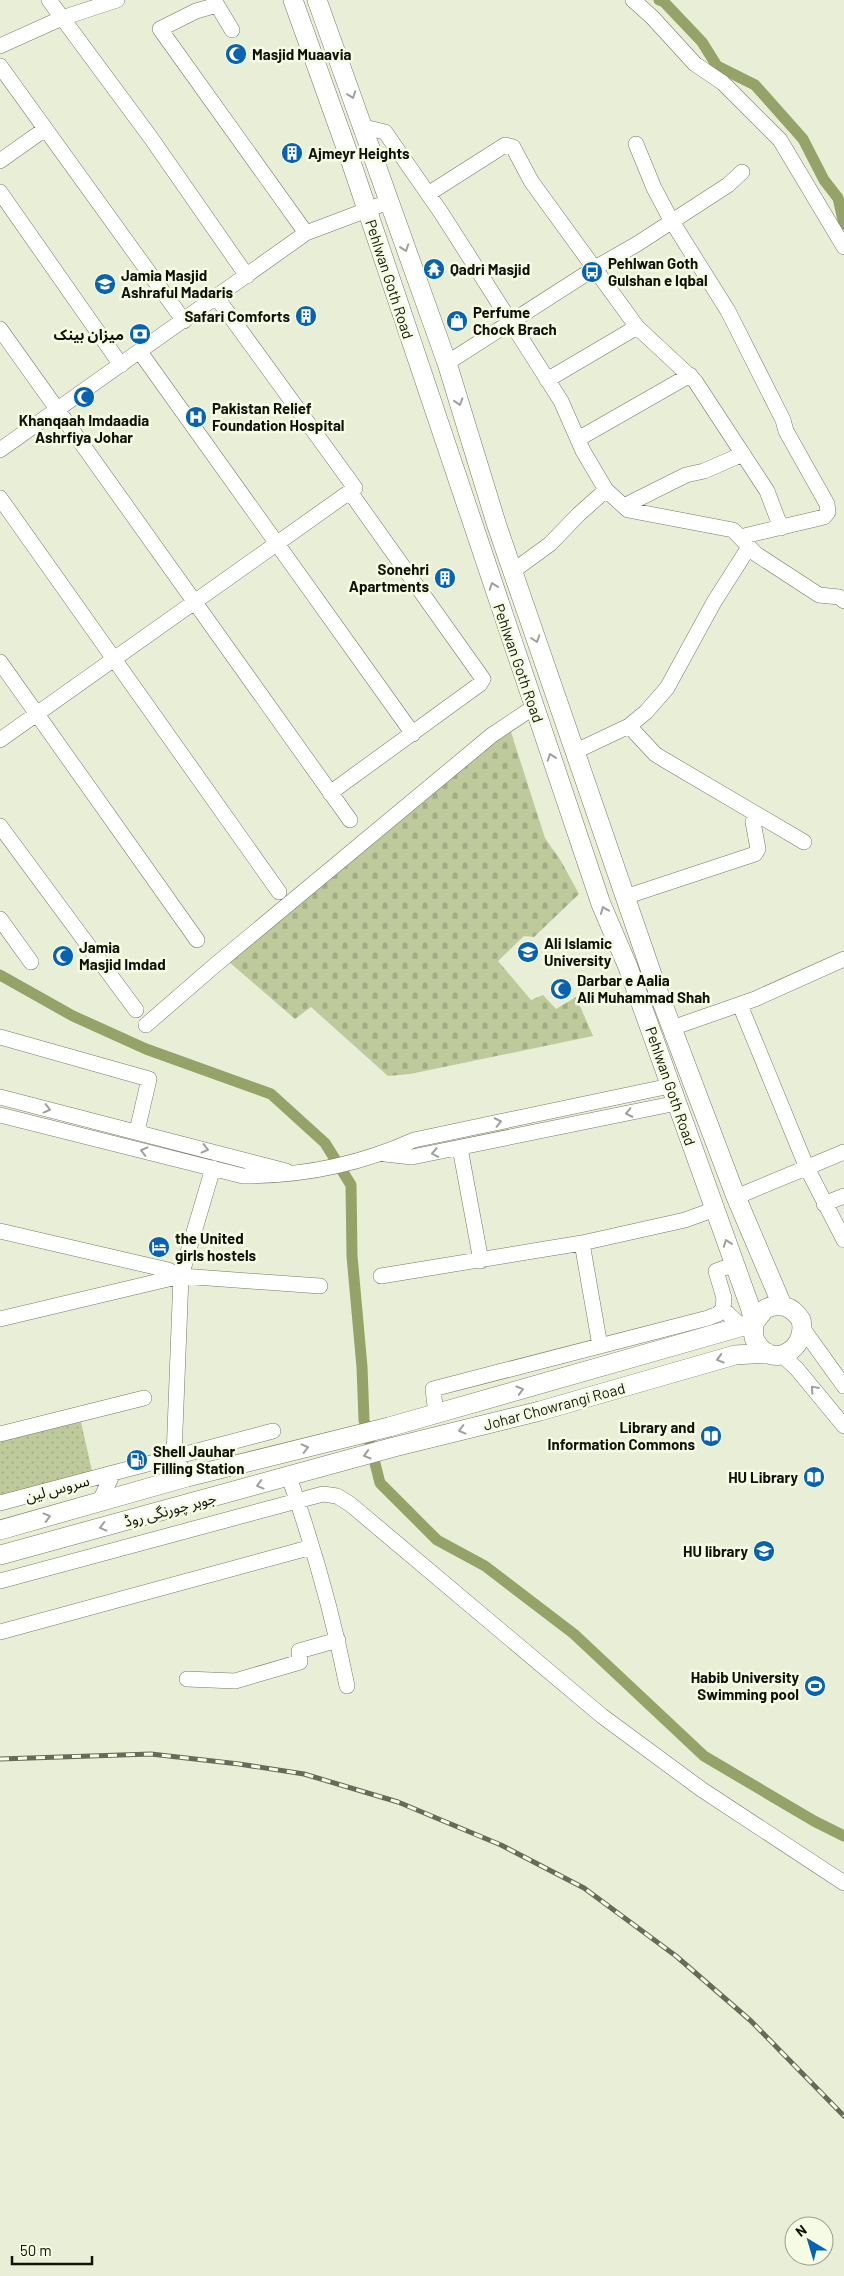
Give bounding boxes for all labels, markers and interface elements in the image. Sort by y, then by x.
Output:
mosque icon: Masjid Muaavia [224,42,248,66]
place label: Masjid Muaavia [252,45,351,63]
one-way arrow [346,90,356,99]
building icon: Ajmeyr Heights [280,141,304,165]
place label: Ajmeyr Heights [308,144,410,162]
street label: Pehlwan Goth Road [362,217,418,341]
one-way arrow [399,244,409,252]
place label: Pehlwan Goth Gulshan e Iqbal [608,254,708,289]
temple icon: Qadri Masjid [422,257,446,281]
place label: Qadri Masjid [450,260,530,278]
bus stop icon: Pehlwan Goth Gulshan e Iqbal [580,260,604,284]
place label: Jamia Masjid Ashraful Madaris [121,266,233,301]
school or university icon: Jamia Masjid Ashraful Madaris [93,272,117,296]
place label: Perfume Chock Brach [473,303,557,338]
building icon: Safari Comforts [294,304,318,328]
place label: Safari Comforts [184,307,290,325]
shop icon: Perfume Chock Brach [445,309,469,333]
bank icon: میزان بینک [128,322,152,346]
place label: میزان بینک [54,325,124,344]
mosque icon: Khanqaah Imdaadia Ashrfiya Johar [72,385,96,409]
one-way arrow [453,397,463,405]
place label: Pakistan Relief Foundation Hospital [212,399,344,434]
hospital icon: Pakistan Relief Foundation Hospital [184,405,208,429]
place label: Khanqaah Imdaadia Ashrfiya Johar [19,411,149,446]
place label: Sonehri Apartments [349,560,429,595]
building icon: Sonehri Apartments [433,566,457,590]
one-way arrow [489,583,499,591]
street label: Pehlwan Goth Road [490,601,548,725]
one-way arrow [530,635,540,643]
one-way arrow [547,753,557,762]
one-way arrow [600,906,610,915]
place label: Ali Islamic University [544,934,612,969]
place label: Jamia Masjid Imdad [79,938,166,973]
school or university icon: Ali Islamic University [516,940,540,964]
mosque icon: Jamia Masjid Imdad [51,944,75,968]
place label: Darbar e Aalia Ali Muhammad Shah [577,971,710,1006]
mosque icon: Darbar e Aalia Ali Muhammad Shah [549,977,573,1001]
street label: Pehlwan Goth Road [642,1024,700,1148]
one-way arrow [43,1103,52,1114]
one-way arrow [624,1107,633,1118]
one-way arrow [493,1117,502,1128]
one-way arrow [200,1143,208,1153]
one-way arrow [140,1147,148,1157]
one-way arrow [431,1147,440,1157]
place label: the United girls hostels [175,1229,257,1264]
hotel icon: the United girls hostels [147,1235,171,1259]
one-way arrow [723,1239,733,1248]
one-way arrow [715,1353,724,1364]
street label: Johar Chowrangi Road [481,1378,627,1434]
one-way arrow [515,1385,524,1396]
one-way arrow [811,1386,820,1395]
place label: Library and Information Commons [547,1418,695,1453]
library icon: Library and Information Commons [699,1424,723,1448]
one-way arrow [459,1425,467,1435]
place label: Shell Jauhar Filling Station [153,1442,244,1477]
one-way arrow [301,1443,310,1454]
fuel station icon: Shell Jauhar Filling Station [125,1448,149,1472]
one-way arrow [364,1449,372,1459]
library icon: HU Library [802,1465,826,1489]
place label: HU Library [728,1468,798,1486]
street label: سروس لین [23,1471,92,1506]
one-way arrow [256,1479,265,1490]
street label: جوہر چورنگی روڈ [122,1488,219,1532]
one-way arrow [43,1512,51,1523]
one-way arrow [99,1521,108,1532]
school or university icon: HU library [752,1539,776,1563]
place label: HU library [683,1542,748,1560]
place label: Habib University Swimming pool [691,1668,799,1703]
sports icon: Habib University Swimming pool [803,1674,827,1698]
north arrow [784,2216,834,2266]
text: N [792,2221,810,2240]
scale bar [12,2234,92,2266]
text: 50 m [20,2241,52,2259]

